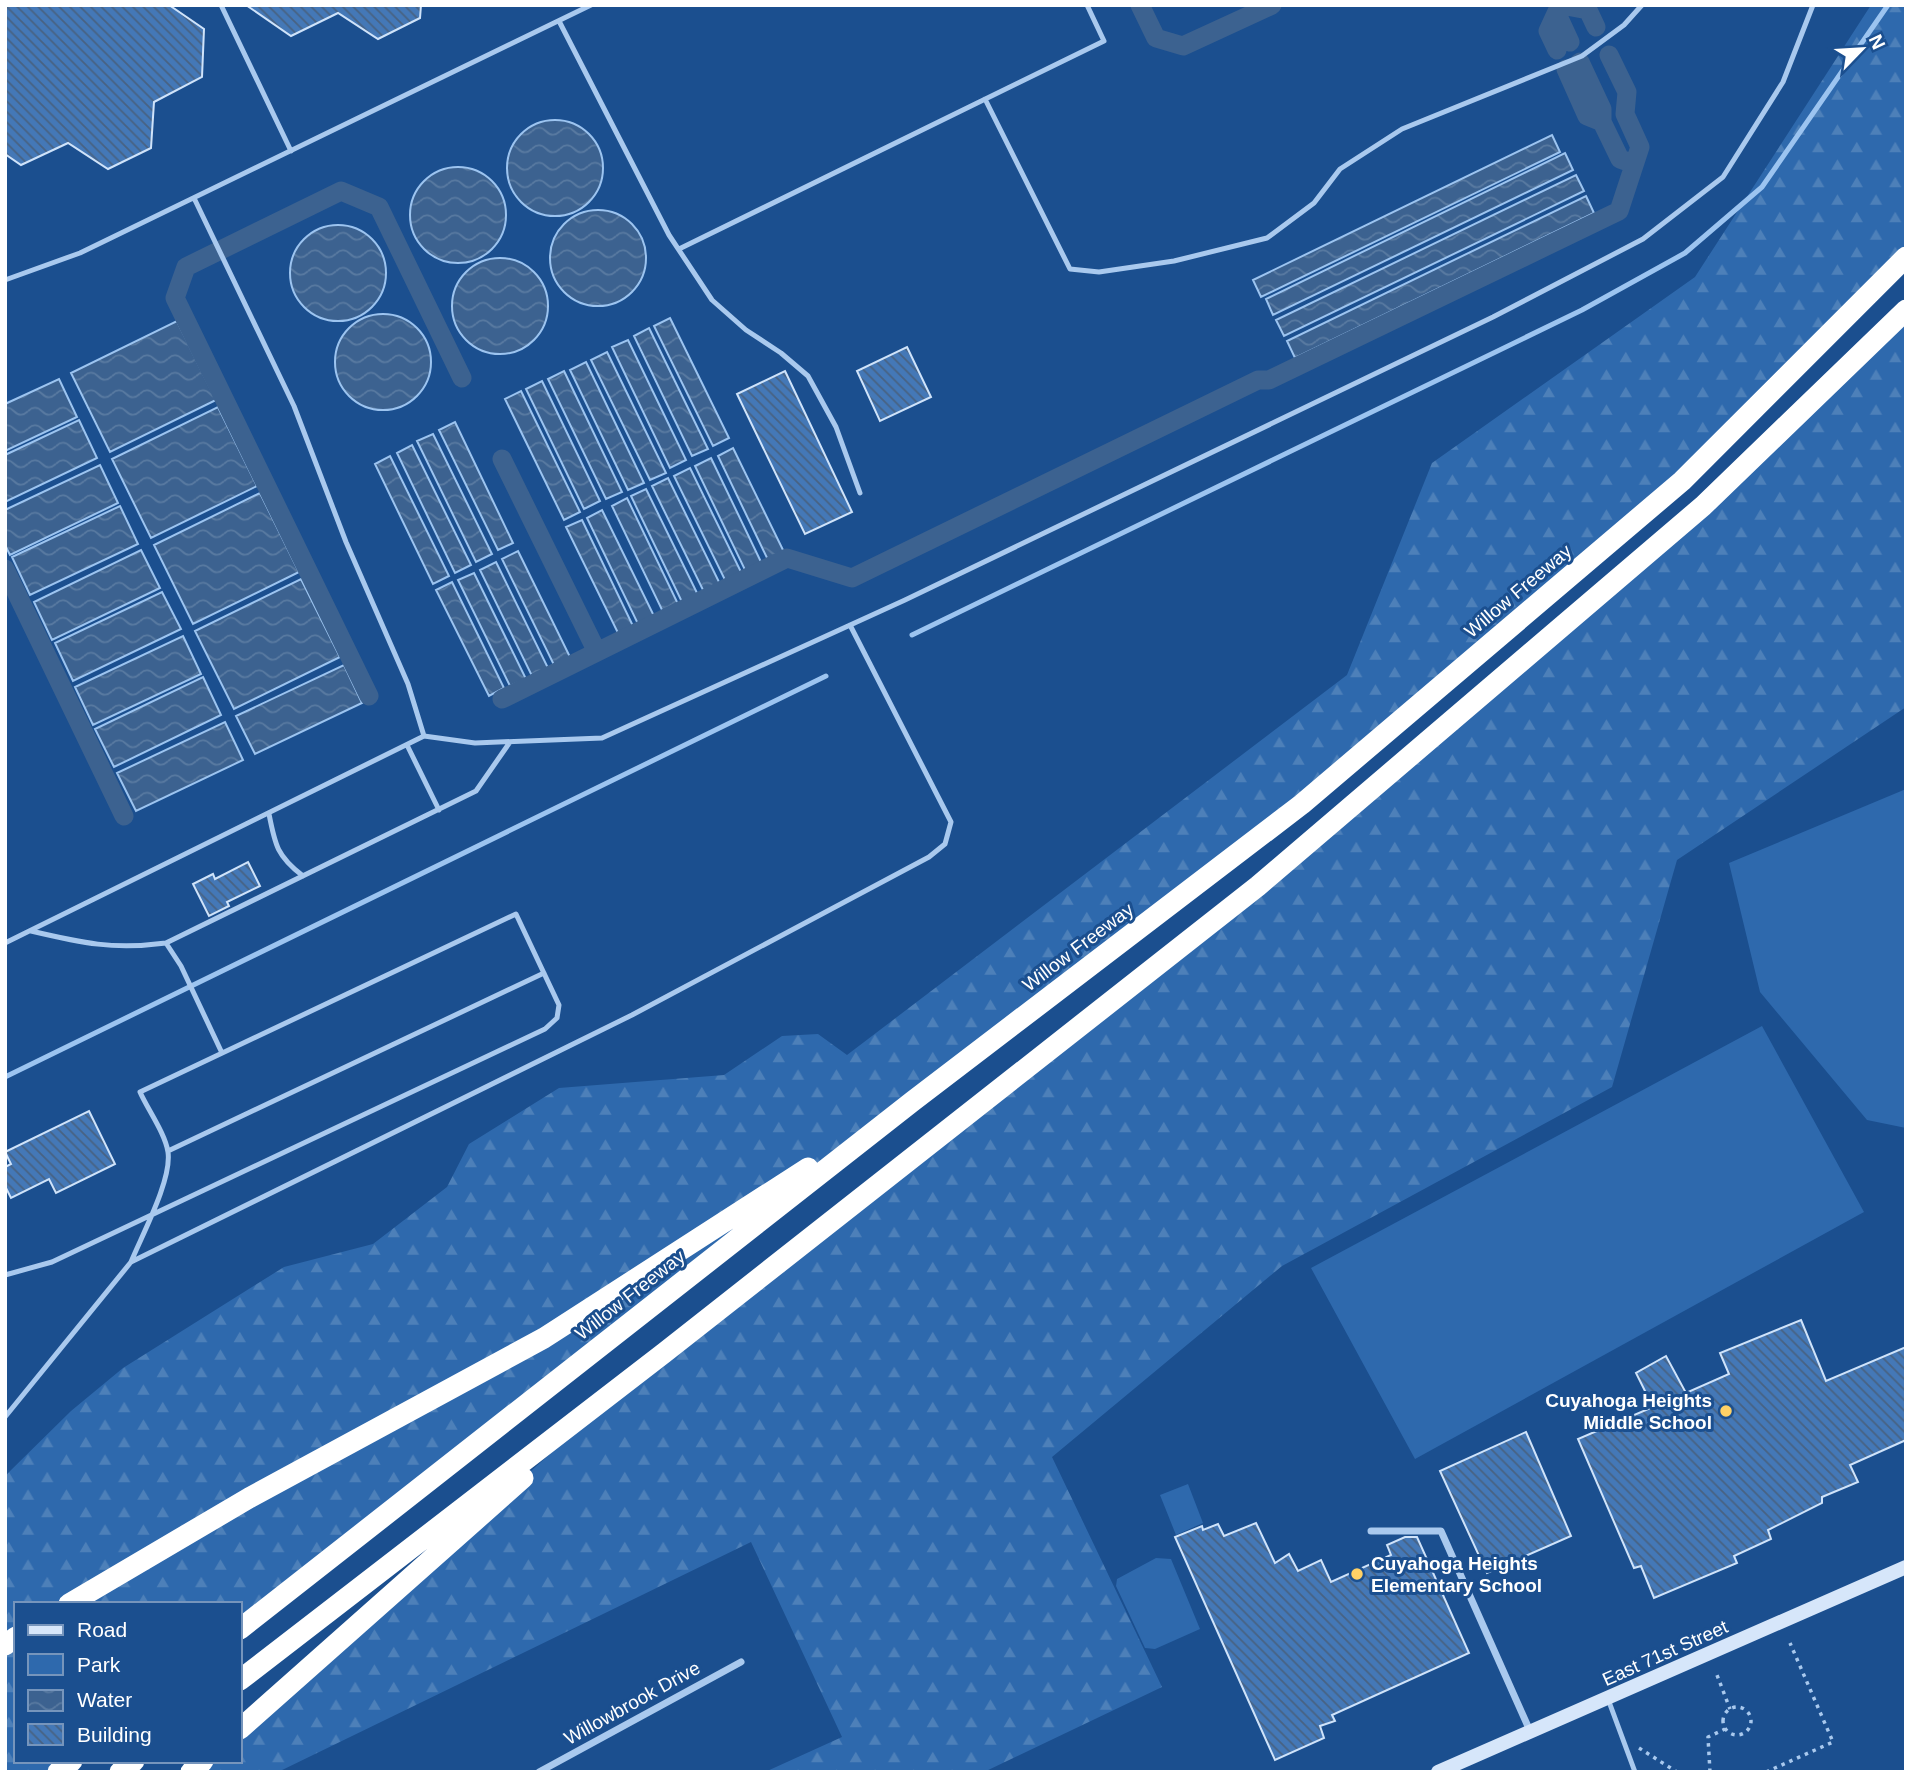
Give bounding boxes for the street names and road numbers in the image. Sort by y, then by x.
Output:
street label: Willow Freeway [1460,540,1576,642]
street label: Willow Freeway [1019,898,1138,995]
street label: Willow Freeway [571,1245,689,1344]
street label: East 71st Street [1599,1616,1732,1690]
street label: Willowbrook Drive [560,1657,704,1749]

